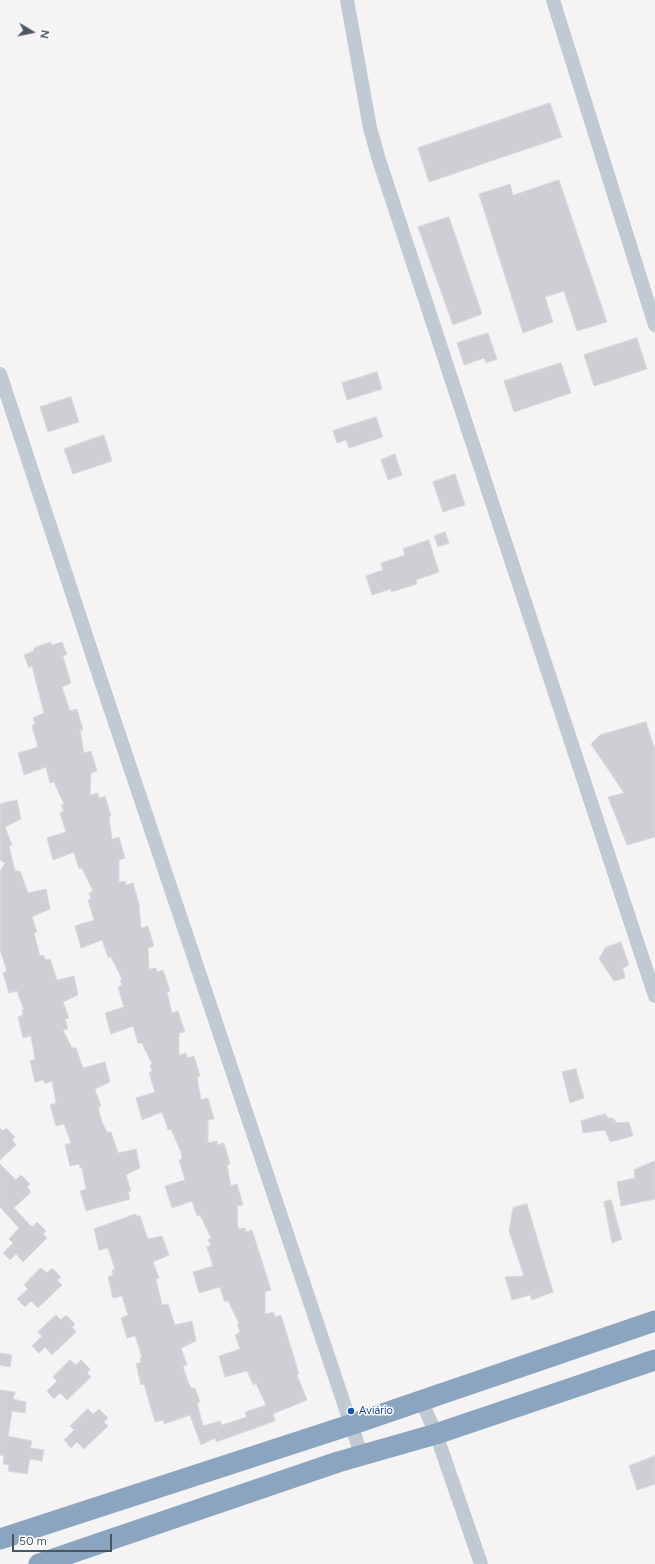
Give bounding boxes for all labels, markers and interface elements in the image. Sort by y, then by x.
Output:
north arrow [12,12,52,52]
text: N [37,29,51,39]
place label: Aviário [359,1404,393,1418]
marker: Aviário [346,1406,356,1416]
scale bar [14,1526,114,1552]
text: 50 m [19,1534,47,1548]

